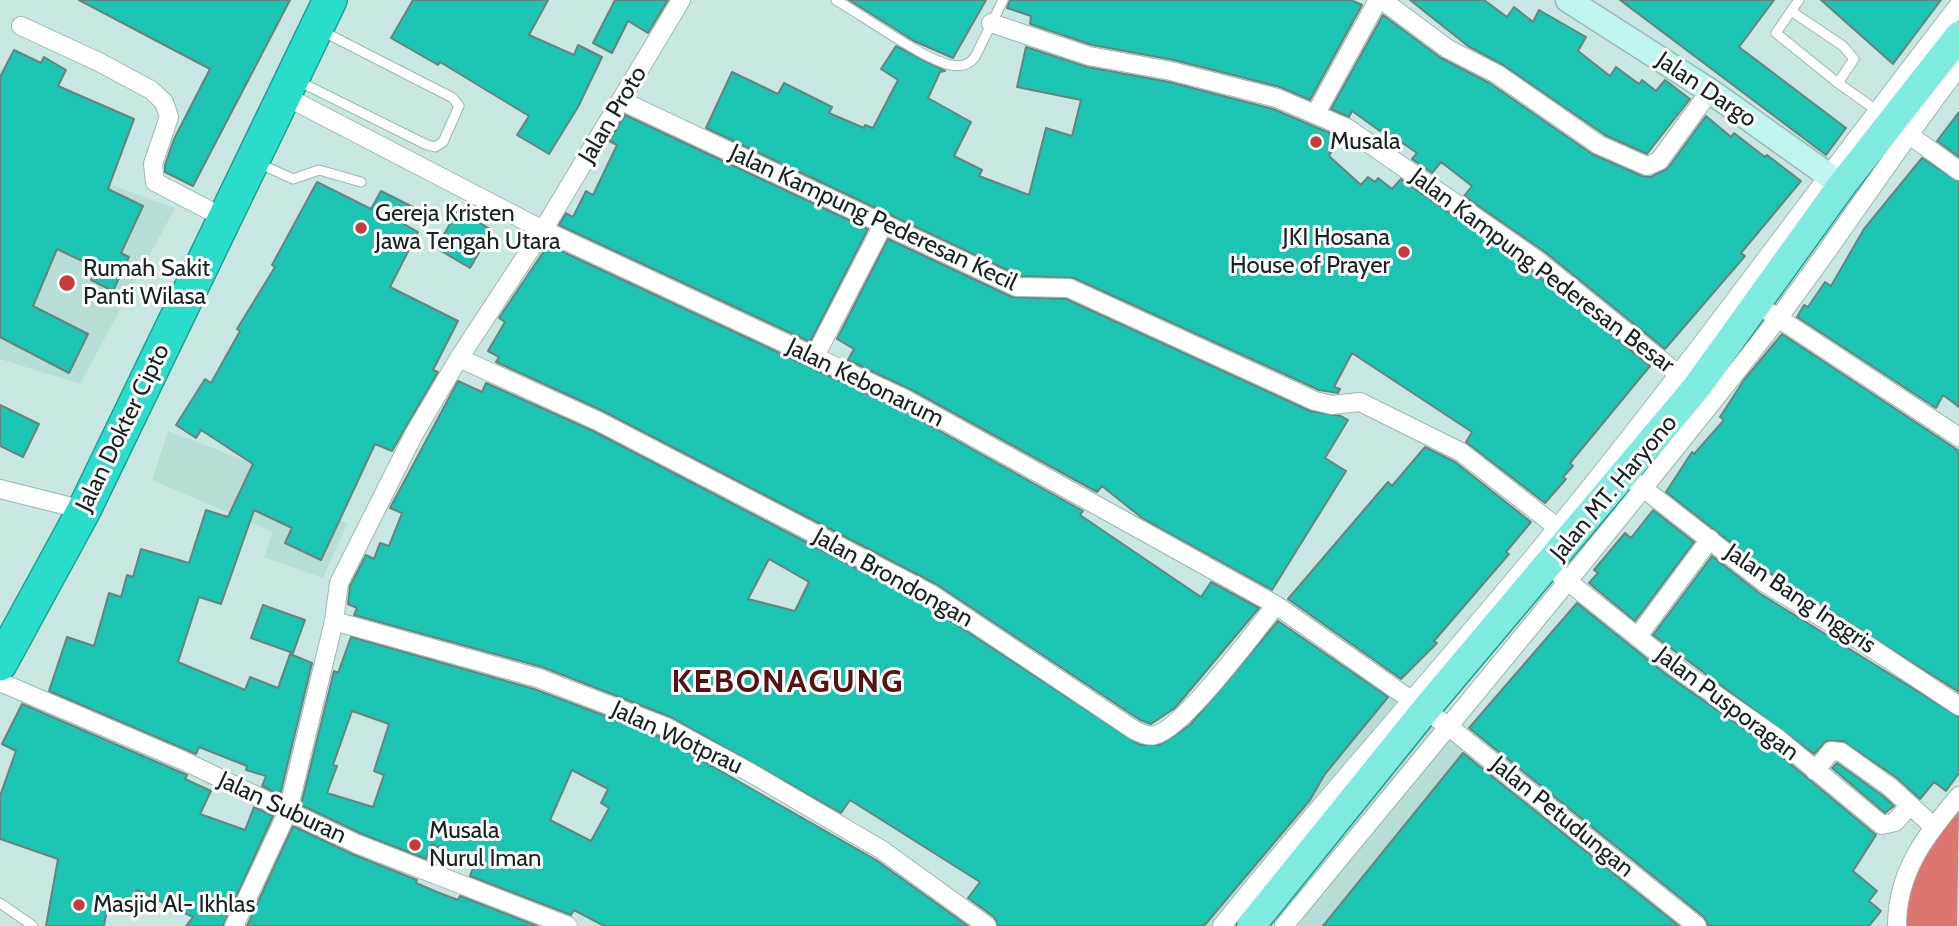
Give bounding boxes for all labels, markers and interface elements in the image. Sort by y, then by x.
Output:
street label: Jalan Dargo [1650,46,1762,134]
street label: Jalan Proto [573,61,653,169]
place label: Musala [1330,128,1400,156]
marker: Musala [1308,134,1324,150]
street label: Jalan Kampung Pederesan Kecil [725,139,1021,297]
street label: Jalan Kampung Pederesan Besar [1404,162,1680,380]
place label: Gereja Kristen Jawa Tengah Utara [375,200,561,256]
marker: Gereja Kristen Jawa Tengah Utara [353,220,369,236]
place label: JKI Hosana House of Prayer [1230,224,1390,280]
marker: JKI Hosana House of Prayer [1396,244,1412,260]
place label: Rumah Sakit Panti Wilasa [83,255,210,311]
marker: Rumah Sakit Panti Wilasa [57,273,77,293]
street label: Jalan Kebonarum [782,333,948,433]
street label: Jalan Dokter Cipto [70,339,176,517]
street label: Jalan MT. Haryono [1544,409,1684,567]
street label: Jalan Brondongan [808,522,978,634]
street label: Jalan Bang Inggris [1719,538,1881,660]
street label: Jalan Pusporagan [1650,641,1804,767]
district label: KEBONAGUNG [673,664,903,702]
street label: Jalan Wotprau [607,695,747,781]
street label: Jalan Petudungan [1485,750,1639,884]
street label: Jalan Suburan [213,766,351,850]
place label: Musala Nurul Iman [429,817,541,873]
marker: Musala Nurul Iman [407,837,423,853]
place label: Masjid Al- Ikhlas [93,891,255,919]
marker: Masjid Al- Ikhlas [71,897,87,913]

